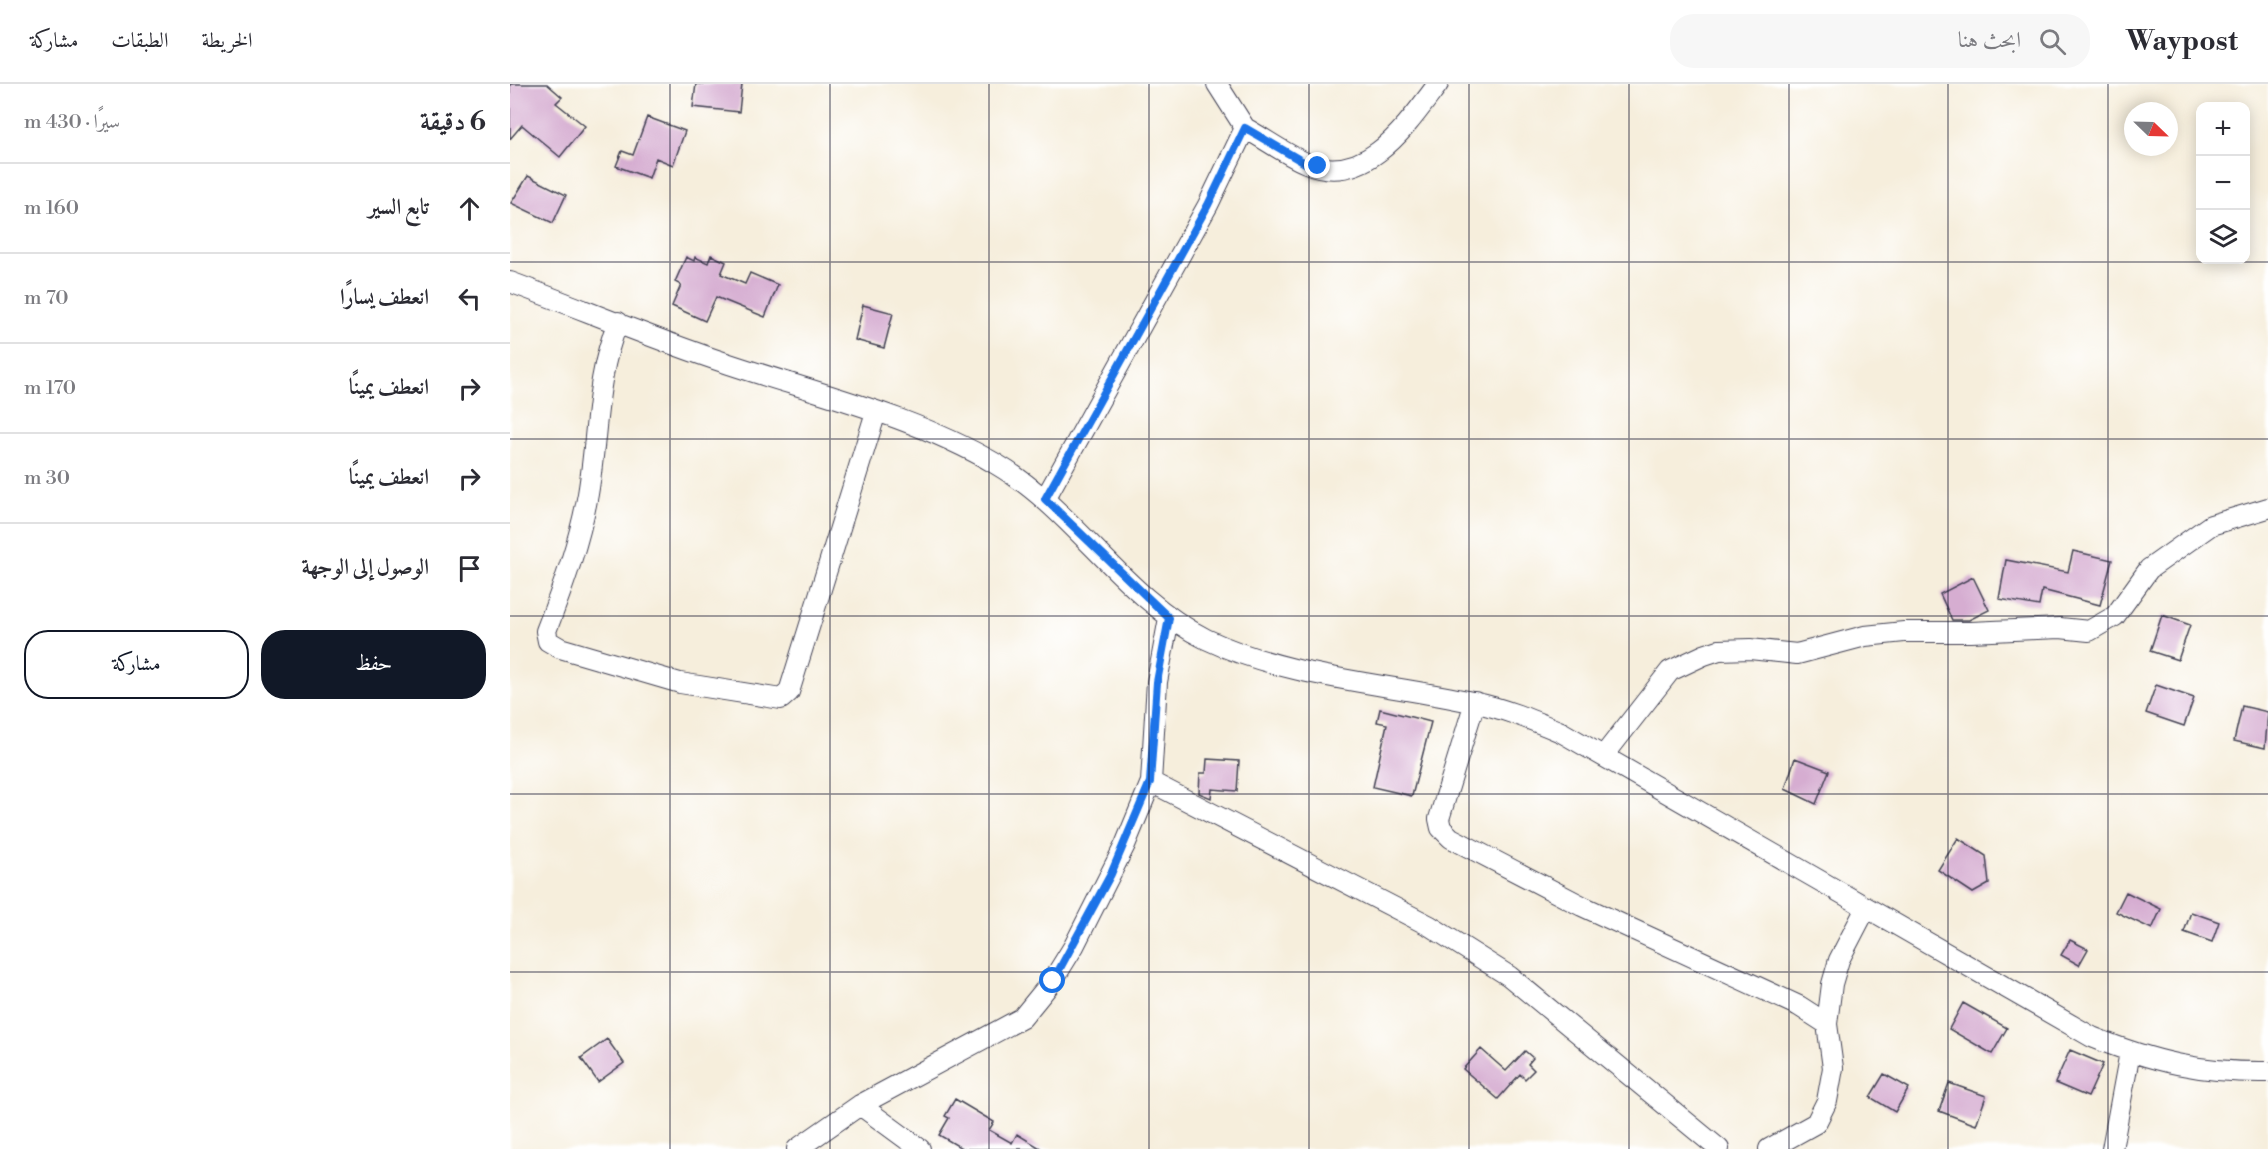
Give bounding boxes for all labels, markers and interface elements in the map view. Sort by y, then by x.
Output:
search box [1670,14,2090,68]
text: Waypost [2126,24,2238,59]
icon: search [2036,25,2069,58]
text: ابحث هنا [1958,27,2021,54]
text: مشاركة [30,28,78,54]
text: الطبقات [111,28,168,54]
text: الخريطة [201,28,253,54]
north arrow [2124,102,2178,156]
map controls [2196,102,2250,264]
button: + [2196,102,2250,156]
text: 6 دقيقة [420,106,486,138]
text: سيرًا · 430 m [24,110,120,135]
route end [1304,152,1330,178]
button: − [2196,156,2250,210]
icon: ahead [453,192,486,225]
text: تابع السير [368,194,429,221]
text: 160 m [24,196,79,221]
button: layers [2196,210,2250,264]
icon: left [453,282,486,315]
text: انعطف يسارًا [340,284,429,311]
text: 70 m [24,286,69,311]
icon: right [453,372,486,405]
text: انعطف يمينًا [349,374,429,401]
text: 170 m [24,376,76,401]
icon: right [453,462,486,495]
text: انعطف يمينًا [349,464,429,491]
text: 30 m [24,466,70,491]
icon: arrive [453,552,486,585]
text: الوصول إلى الوجهة [301,554,429,581]
button: مشاركة [24,630,249,699]
button: حفظ [261,630,486,699]
route start [1039,967,1065,993]

